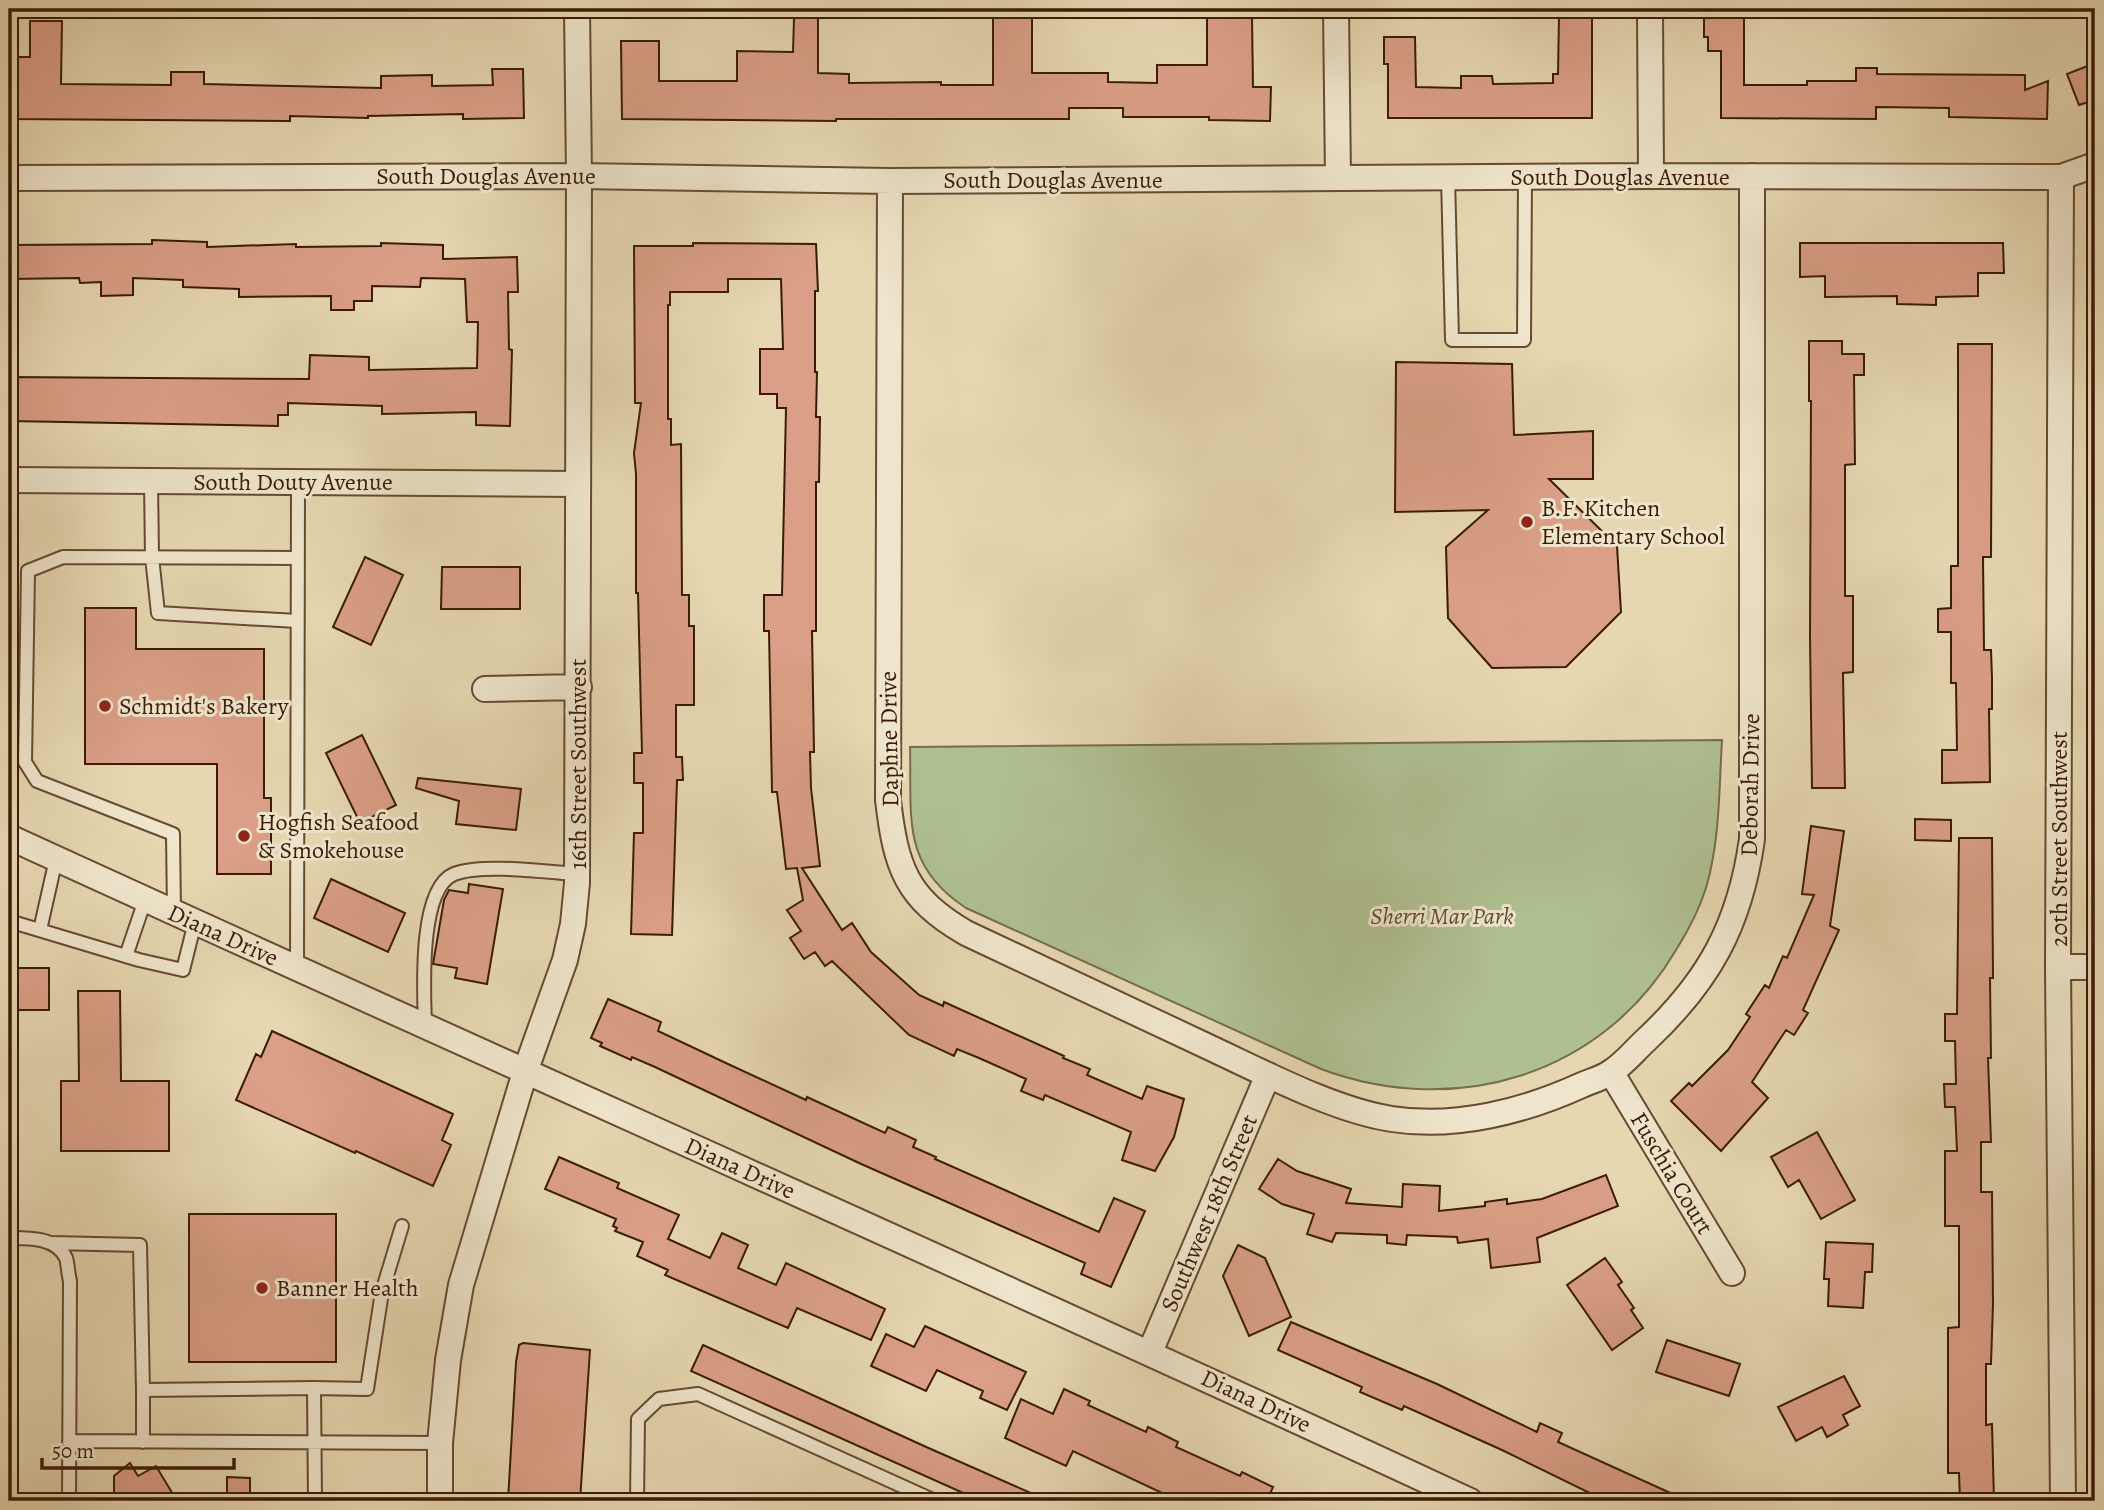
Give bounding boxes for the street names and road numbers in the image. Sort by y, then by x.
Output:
street label: South Douglas Avenue [376,160,596,192]
street label: South Douglas Avenue [1510,161,1730,193]
street label: South Douglas Avenue [943,164,1163,196]
street label: South Douty Avenue [193,466,393,498]
street label: 16th Street Southwest [562,658,594,869]
street label: Daphne Drive [872,671,906,807]
street label: Deborah Drive [1733,713,1767,857]
street label: 20th Street Southwest [2043,731,2075,947]
street label: Diana Drive [163,896,283,974]
street label: Fuschia Court [1623,1106,1721,1240]
street label: Southwest 18th Street [1153,1109,1265,1317]
street label: Diana Drive [680,1129,800,1207]
street label: Diana Drive [1196,1362,1316,1440]

